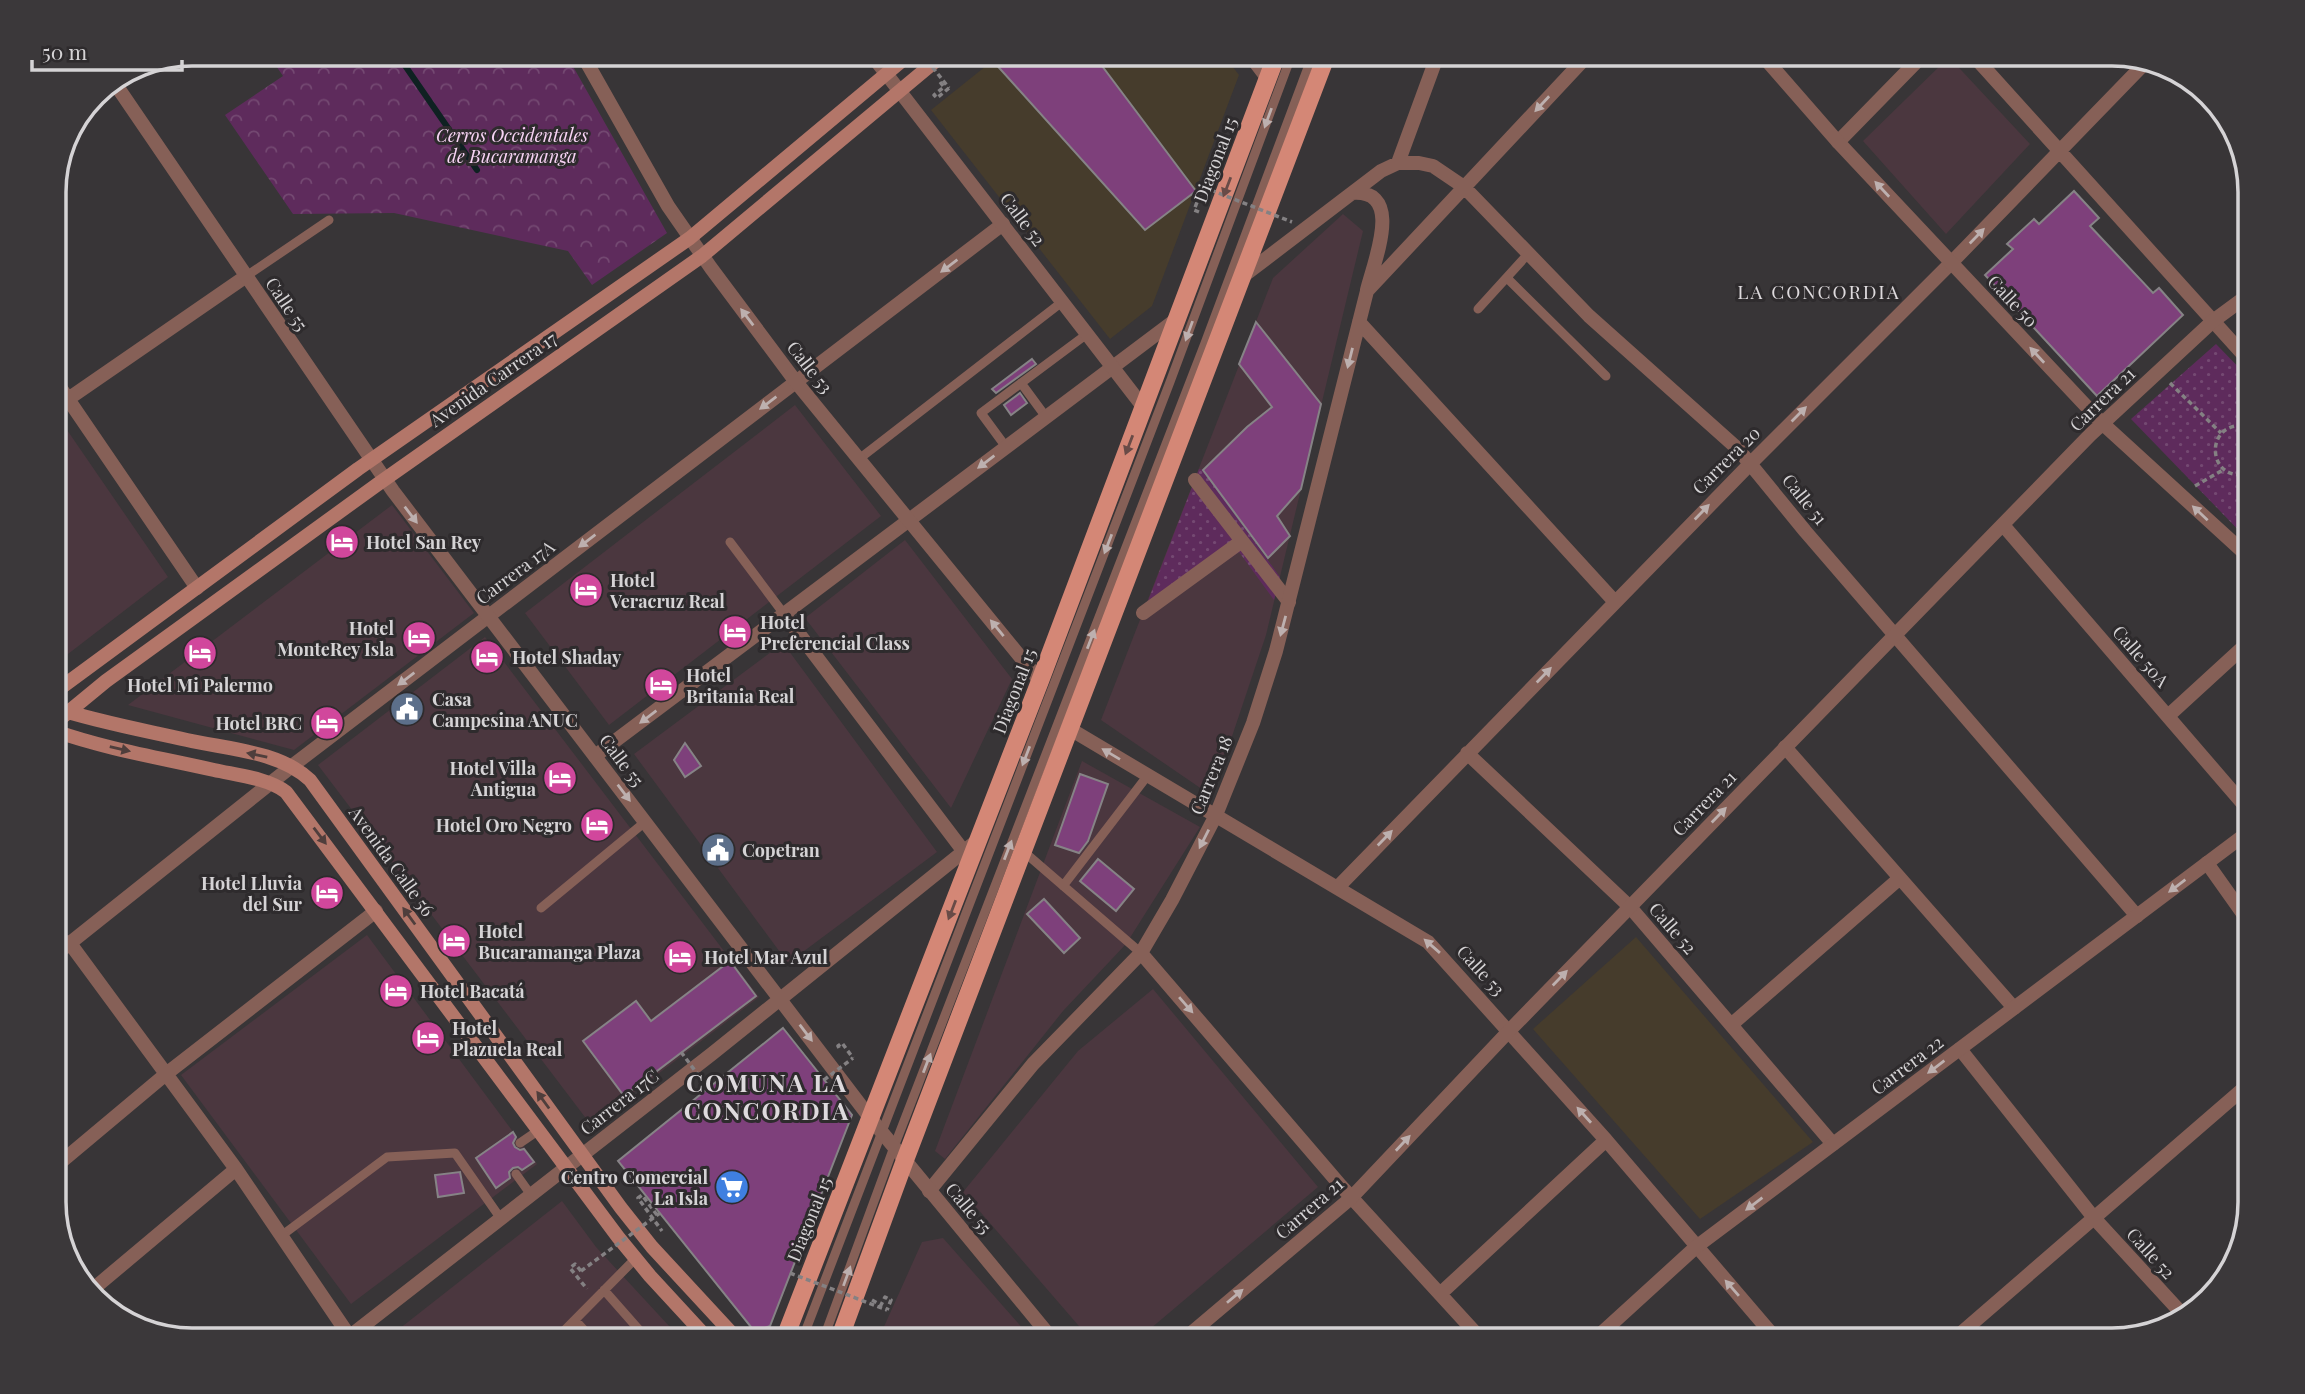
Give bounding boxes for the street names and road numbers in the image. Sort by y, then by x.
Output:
street label: Diagonal 15 [1188,114,1242,206]
street label: Calle 52 [995,187,1051,251]
street label: Calle 50 [1983,270,2043,332]
street label: Calle 55 [260,272,314,336]
street label: Avenida Carrera 17 [424,326,562,432]
street label: Calle 53 [782,336,838,398]
street label: Carrera 21 [2064,361,2140,436]
street label: Carrera 20 [1687,421,1765,499]
street label: Calle 51 [1777,468,1833,530]
street label: Carrera 17A [471,534,560,609]
street label: Calle 50A [2107,620,2175,693]
street label: Diagonal 15 [987,645,1041,737]
street label: Calle 55 [594,729,650,791]
street label: Carrera 18 [1184,732,1238,818]
street label: Carrera 21 [1667,765,1742,841]
street label: Avenida Calle 56 [343,800,440,921]
street label: Calle 52 [1644,897,1702,959]
street label: Calle 53 [1452,939,1510,1001]
street label: Carrera 22 [1866,1030,1948,1100]
street label: Carrera 17C [575,1064,663,1140]
street label: Carrera 21 [1270,1172,1348,1244]
street label: Diagonal 15 [781,1173,837,1265]
street label: Calle 55 [941,1177,997,1239]
street label: Calle 52 [2122,1222,2180,1284]

